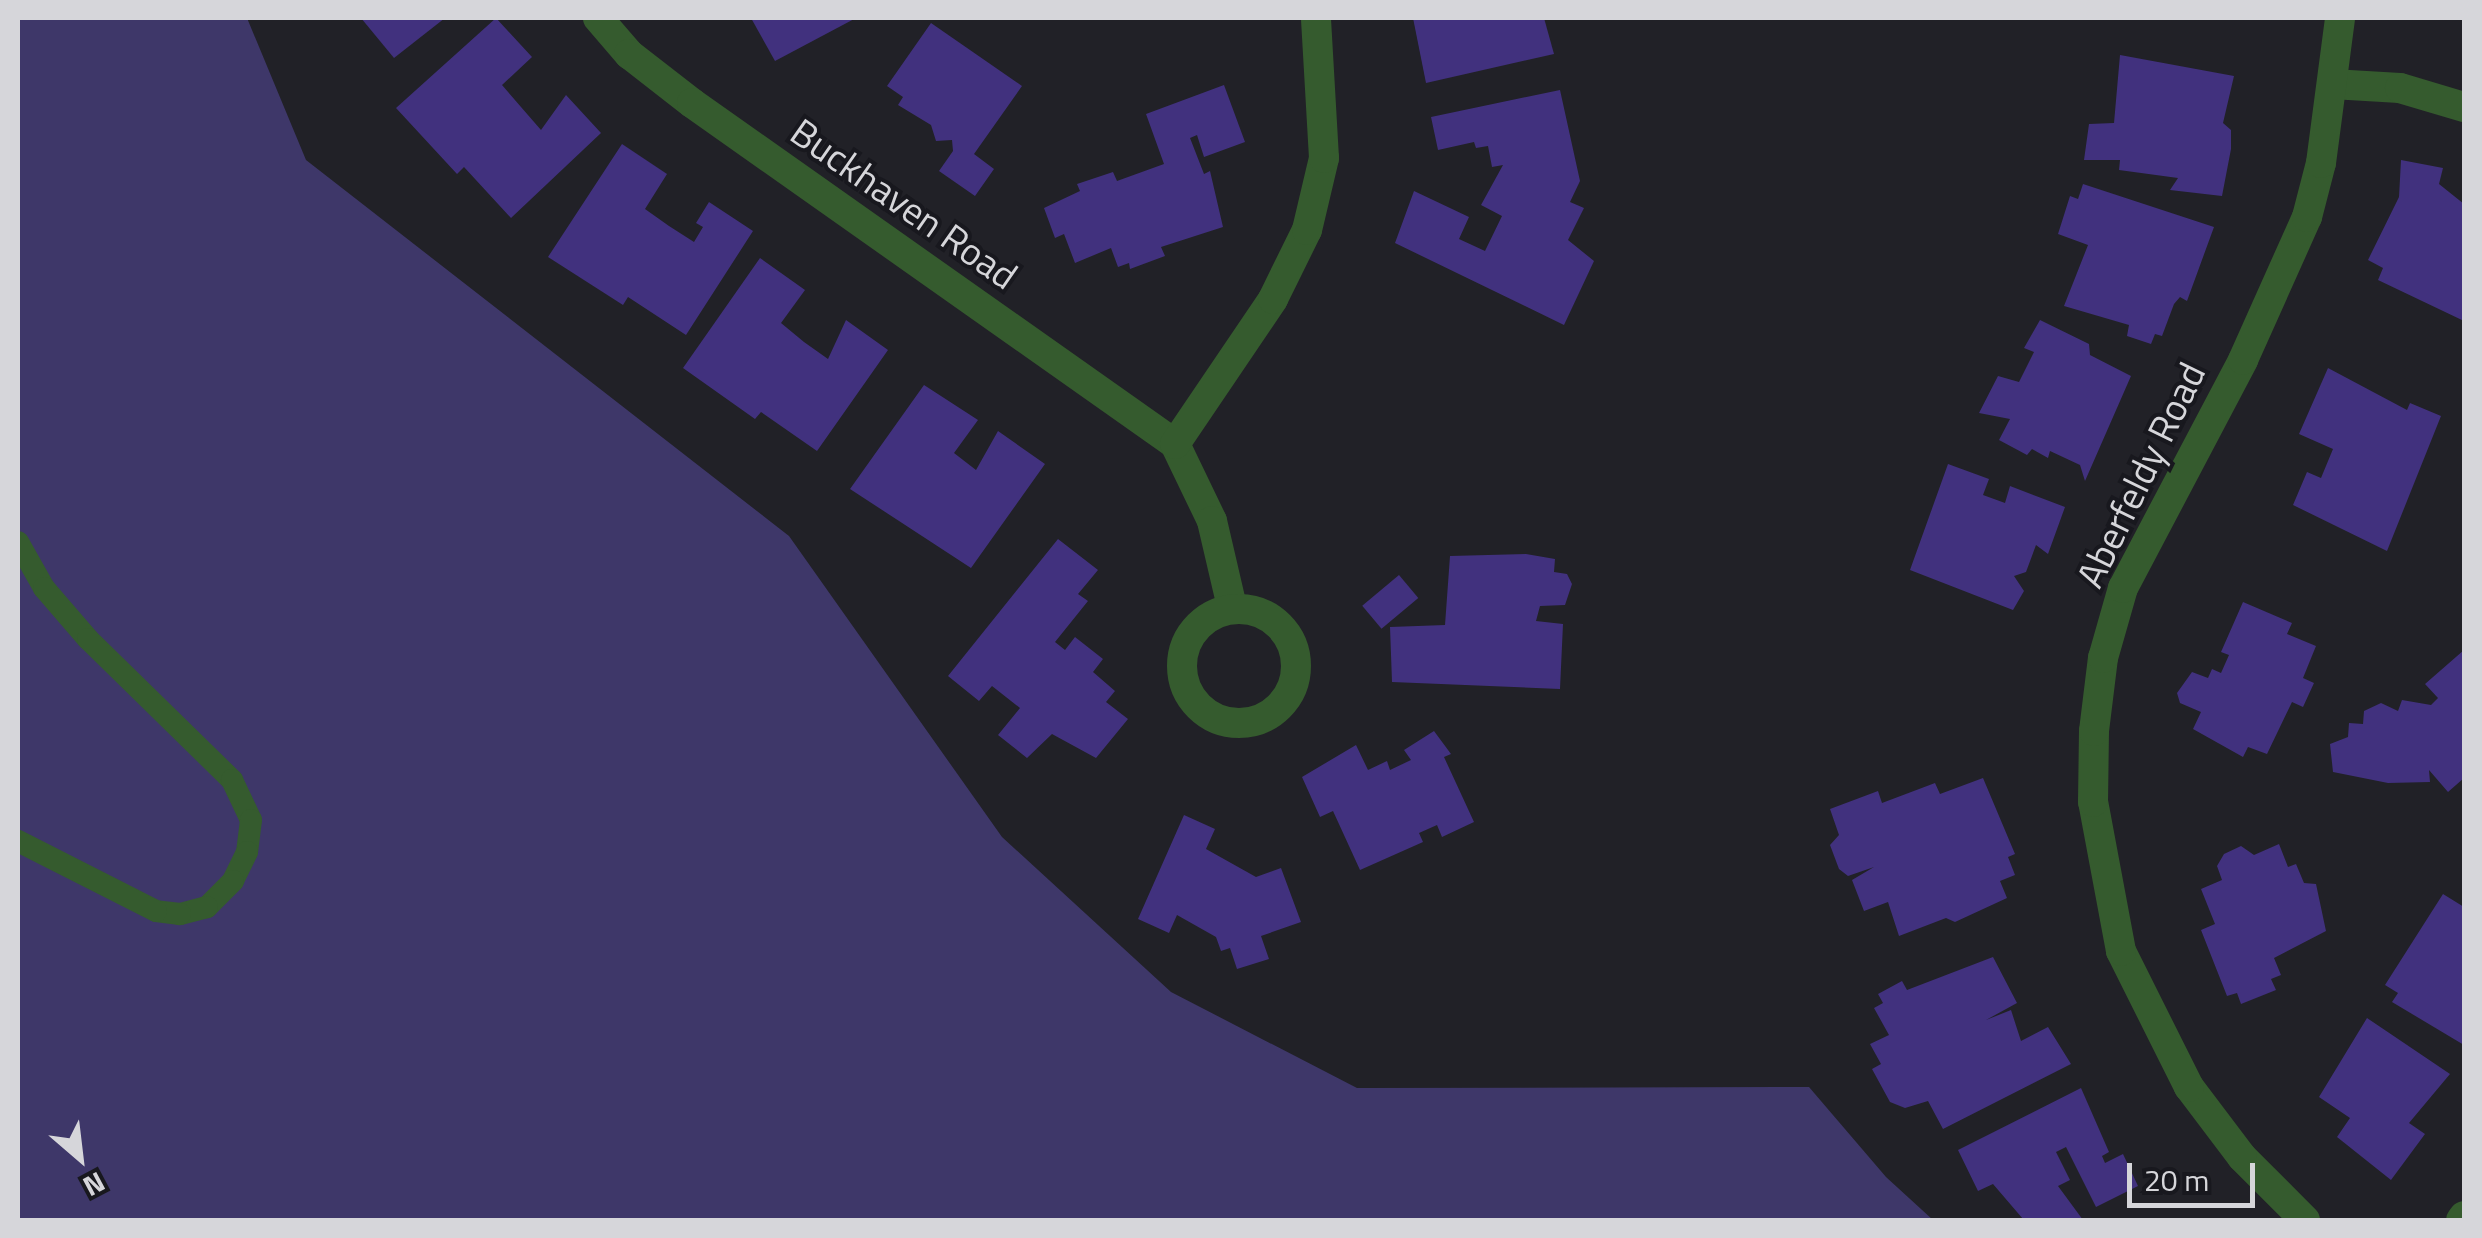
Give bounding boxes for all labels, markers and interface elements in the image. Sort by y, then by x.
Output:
street label: Buckhaven Road [782,109,1026,299]
street label: Aberfeldy Road [2067,355,2215,595]
north arrow [30,1108,130,1208]
scale bar [2132,1143,2260,1205]
text: 20 m [2144,1157,2209,1203]
text: N [76,1161,113,1208]

